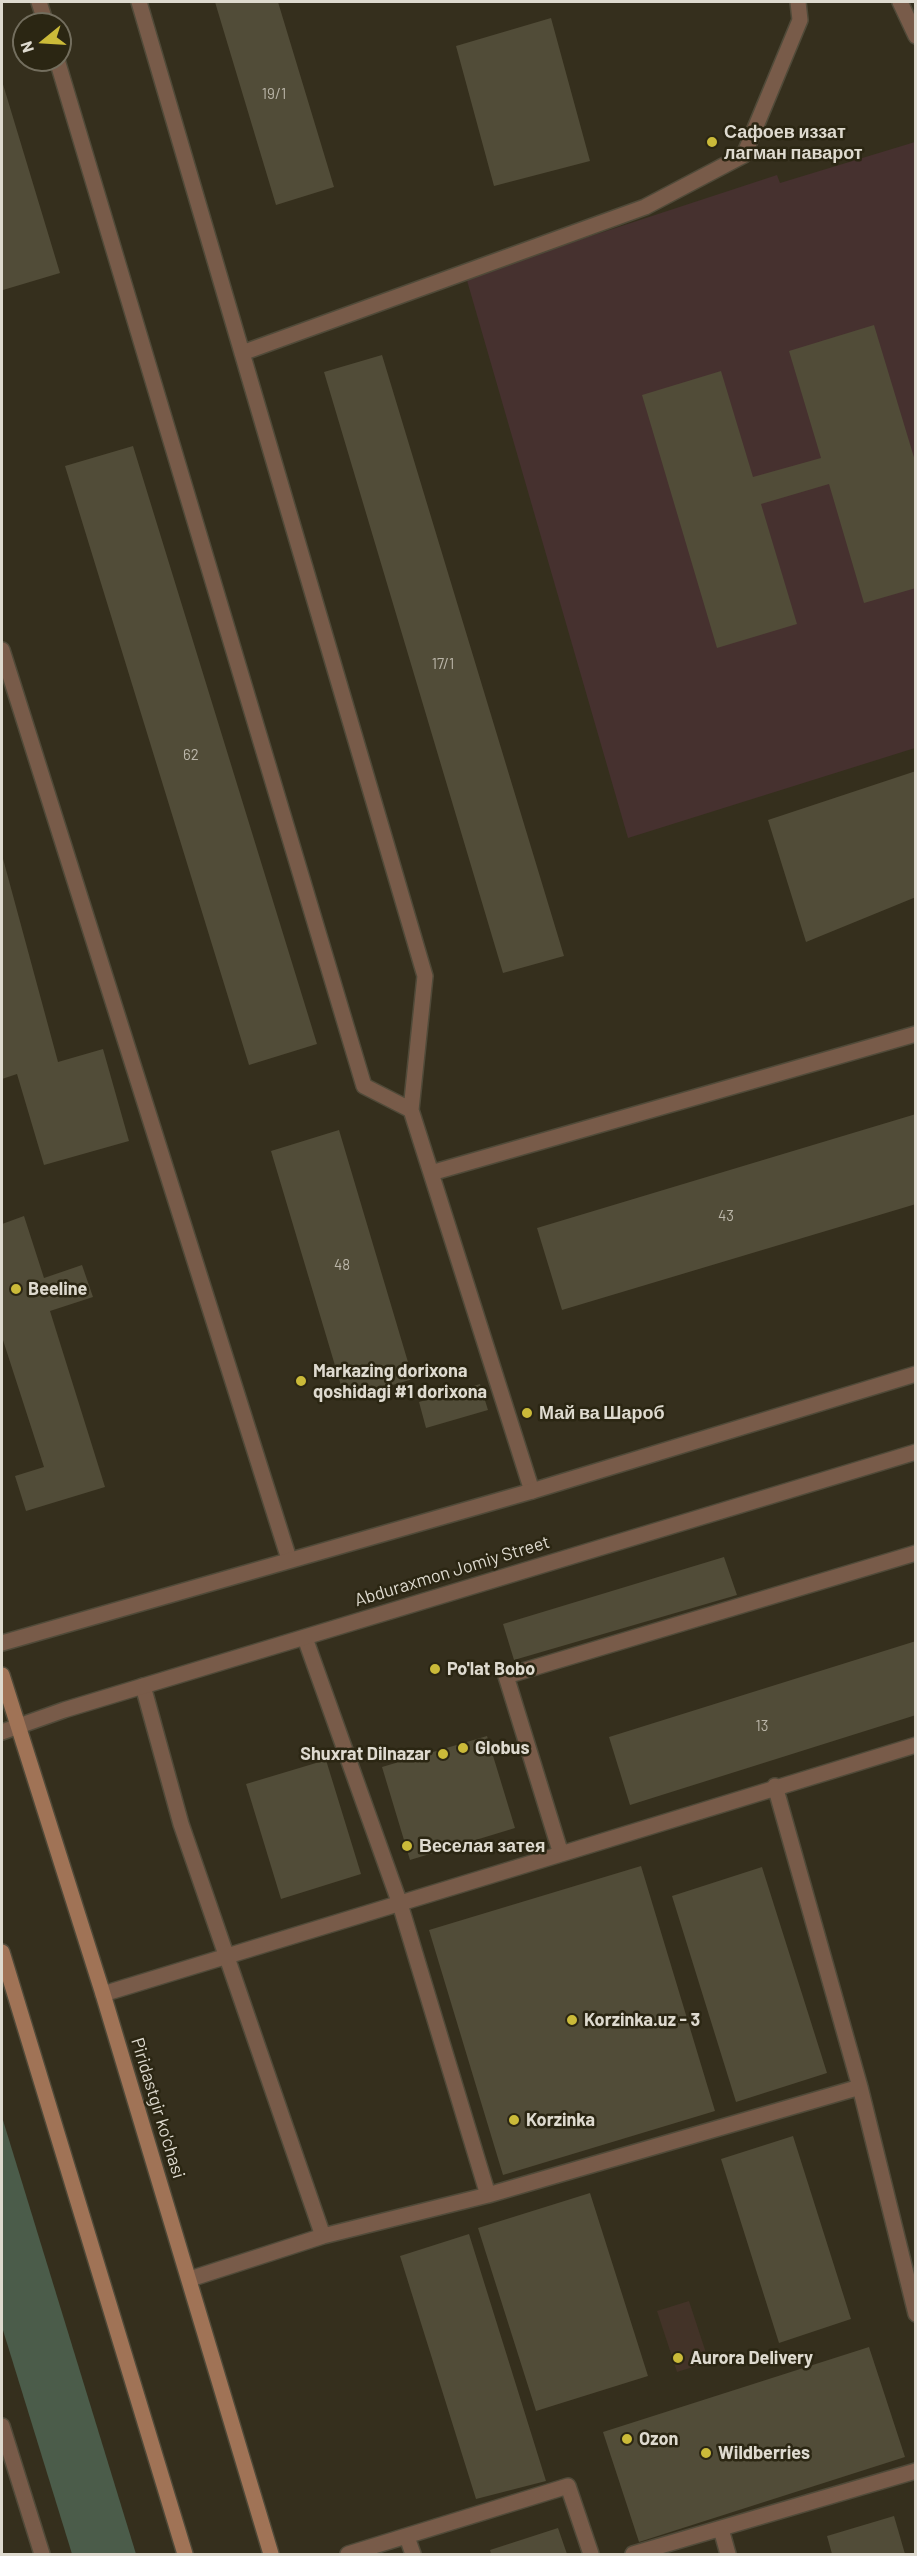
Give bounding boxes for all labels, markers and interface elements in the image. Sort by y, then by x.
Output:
north arrow [12,12,72,72]
text: N [16,39,37,55]
house number: 19/1 [262,85,286,103]
place label: Сафоев иззат лагман паварот [724,121,863,164]
marker: Сафоев иззат лагман паварот [705,135,719,149]
house number: 17/1 [432,655,454,673]
house number: 62 [183,746,199,764]
house number: 43 [718,1207,734,1225]
house number: 48 [334,1256,350,1274]
place label: Beeline [28,1278,87,1300]
marker: Beeline [9,1282,23,1296]
place label: Markazing dorixona qoshidagi #1 dorixona [313,1360,487,1402]
marker: Markazing dorixona qoshidagi #1 dorixona [294,1374,308,1388]
place label: Май ва Шароб [539,1402,665,1424]
marker: Май ва Шароб [520,1406,534,1420]
street label: Abduraxmon Jomiy Street [352,1531,552,1611]
place label: Po'lat Bobo [447,1658,535,1680]
marker: Po'lat Bobo [428,1662,442,1676]
house number: 13 [756,1717,768,1735]
place label: Globus [475,1737,529,1759]
marker: Globus [456,1741,470,1755]
place label: Shuxrat Dilnazar [300,1743,431,1765]
marker: Shuxrat Dilnazar [436,1747,450,1761]
place label: Веселая затея [419,1835,545,1857]
marker: Веселая затея [400,1839,414,1853]
place label: Korzinka.uz - 3 [584,2009,700,2031]
marker: Korzinka.uz - 3 [565,2013,579,2027]
street label: Piridastgir ko'chasi [126,2035,190,2181]
place label: Korzinka [526,2109,595,2131]
marker: Korzinka [507,2113,521,2127]
place label: Aurora Delivery [690,2347,813,2369]
marker: Aurora Delivery [671,2351,685,2365]
place label: Ozon [639,2428,678,2450]
marker: Ozon [620,2432,634,2446]
place label: Wildberries [718,2442,810,2464]
marker: Wildberries [699,2446,713,2460]

